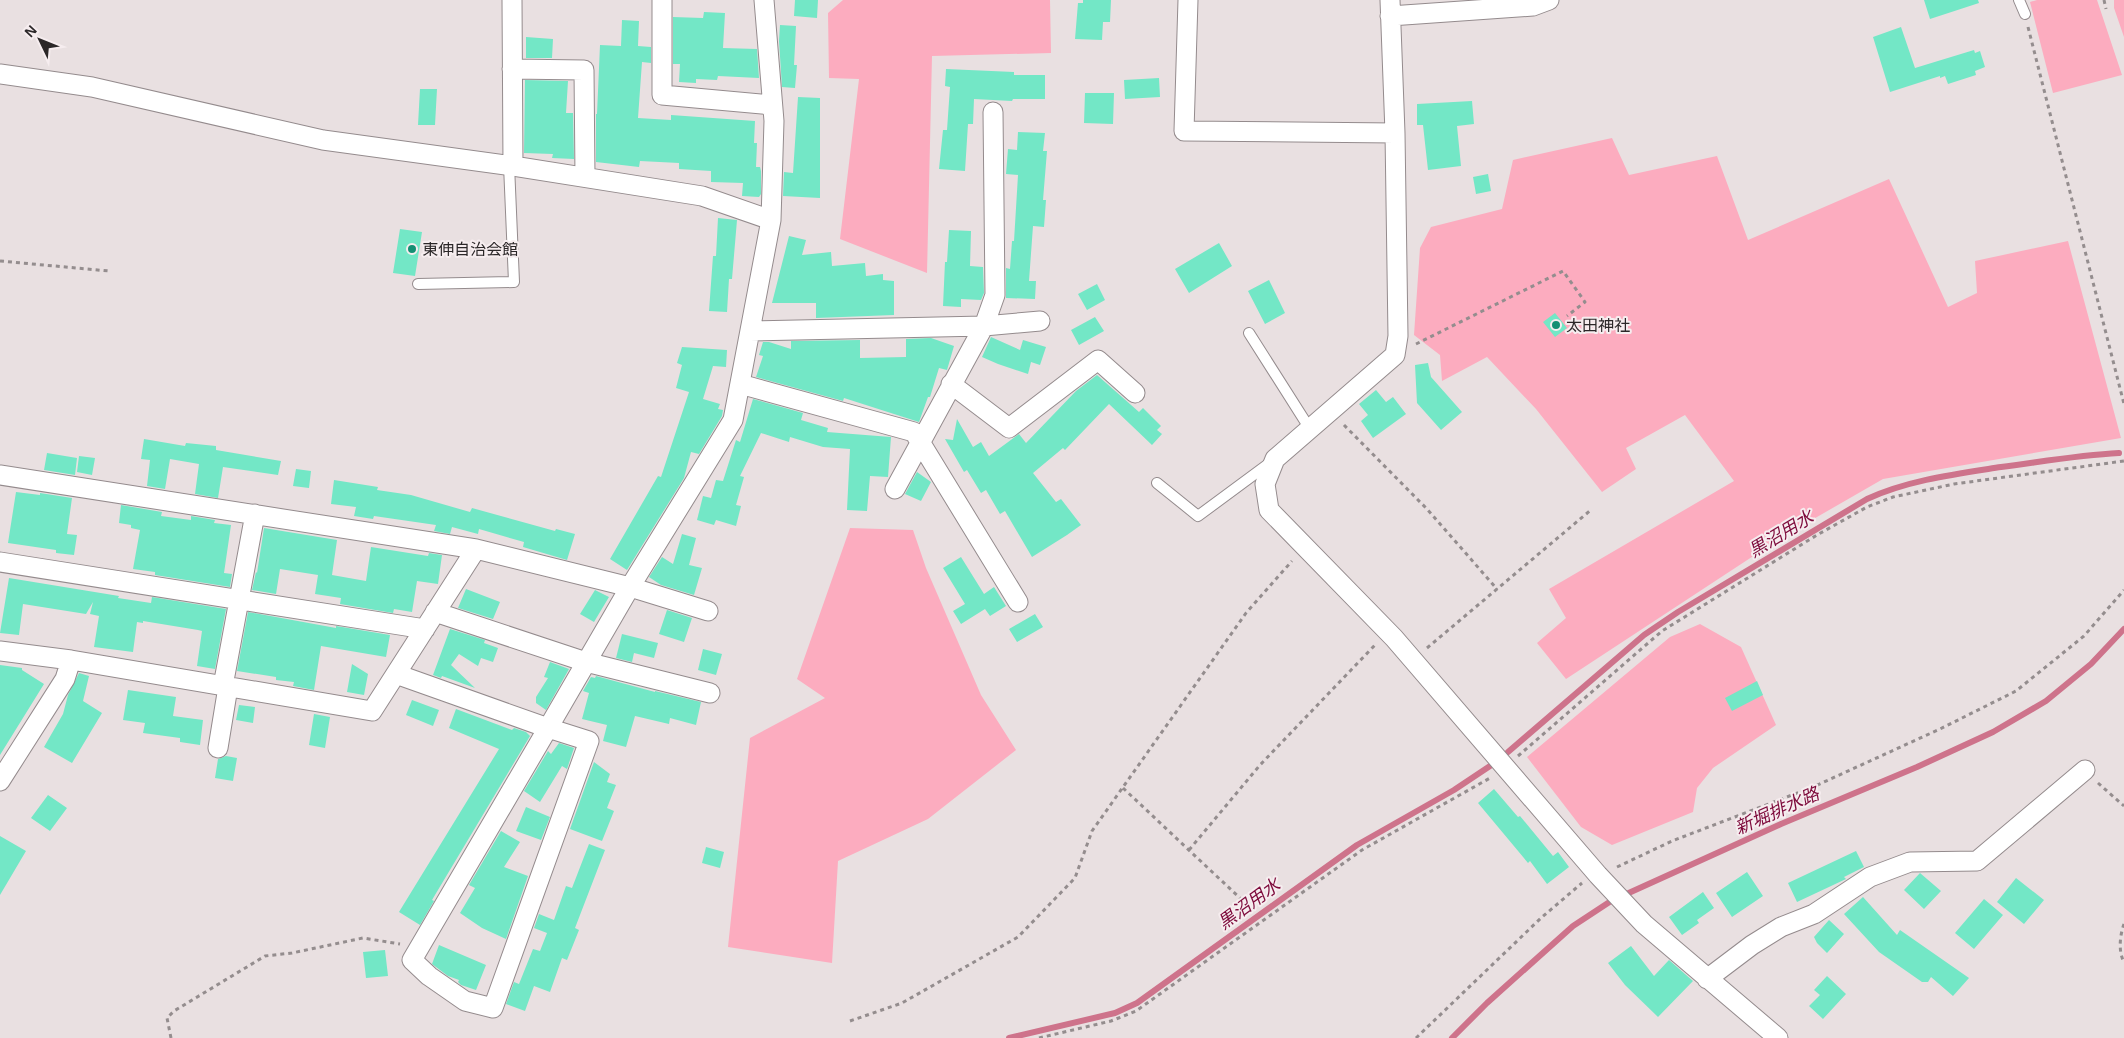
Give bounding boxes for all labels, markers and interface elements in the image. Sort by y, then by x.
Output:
north arrow [15,15,65,65]
text: N [21,22,40,40]
place label: 東伸自治会館 [422,241,518,258]
marker: 東伸自治会館 [406,243,418,255]
place label: 太田神社 [1566,317,1630,334]
marker: 太田神社 [1550,319,1562,331]
water label: 黒沼用水 [1745,506,1819,561]
water label: 新堀排水路 [1732,783,1824,838]
water label: 黒沼用水 [1214,874,1286,933]

